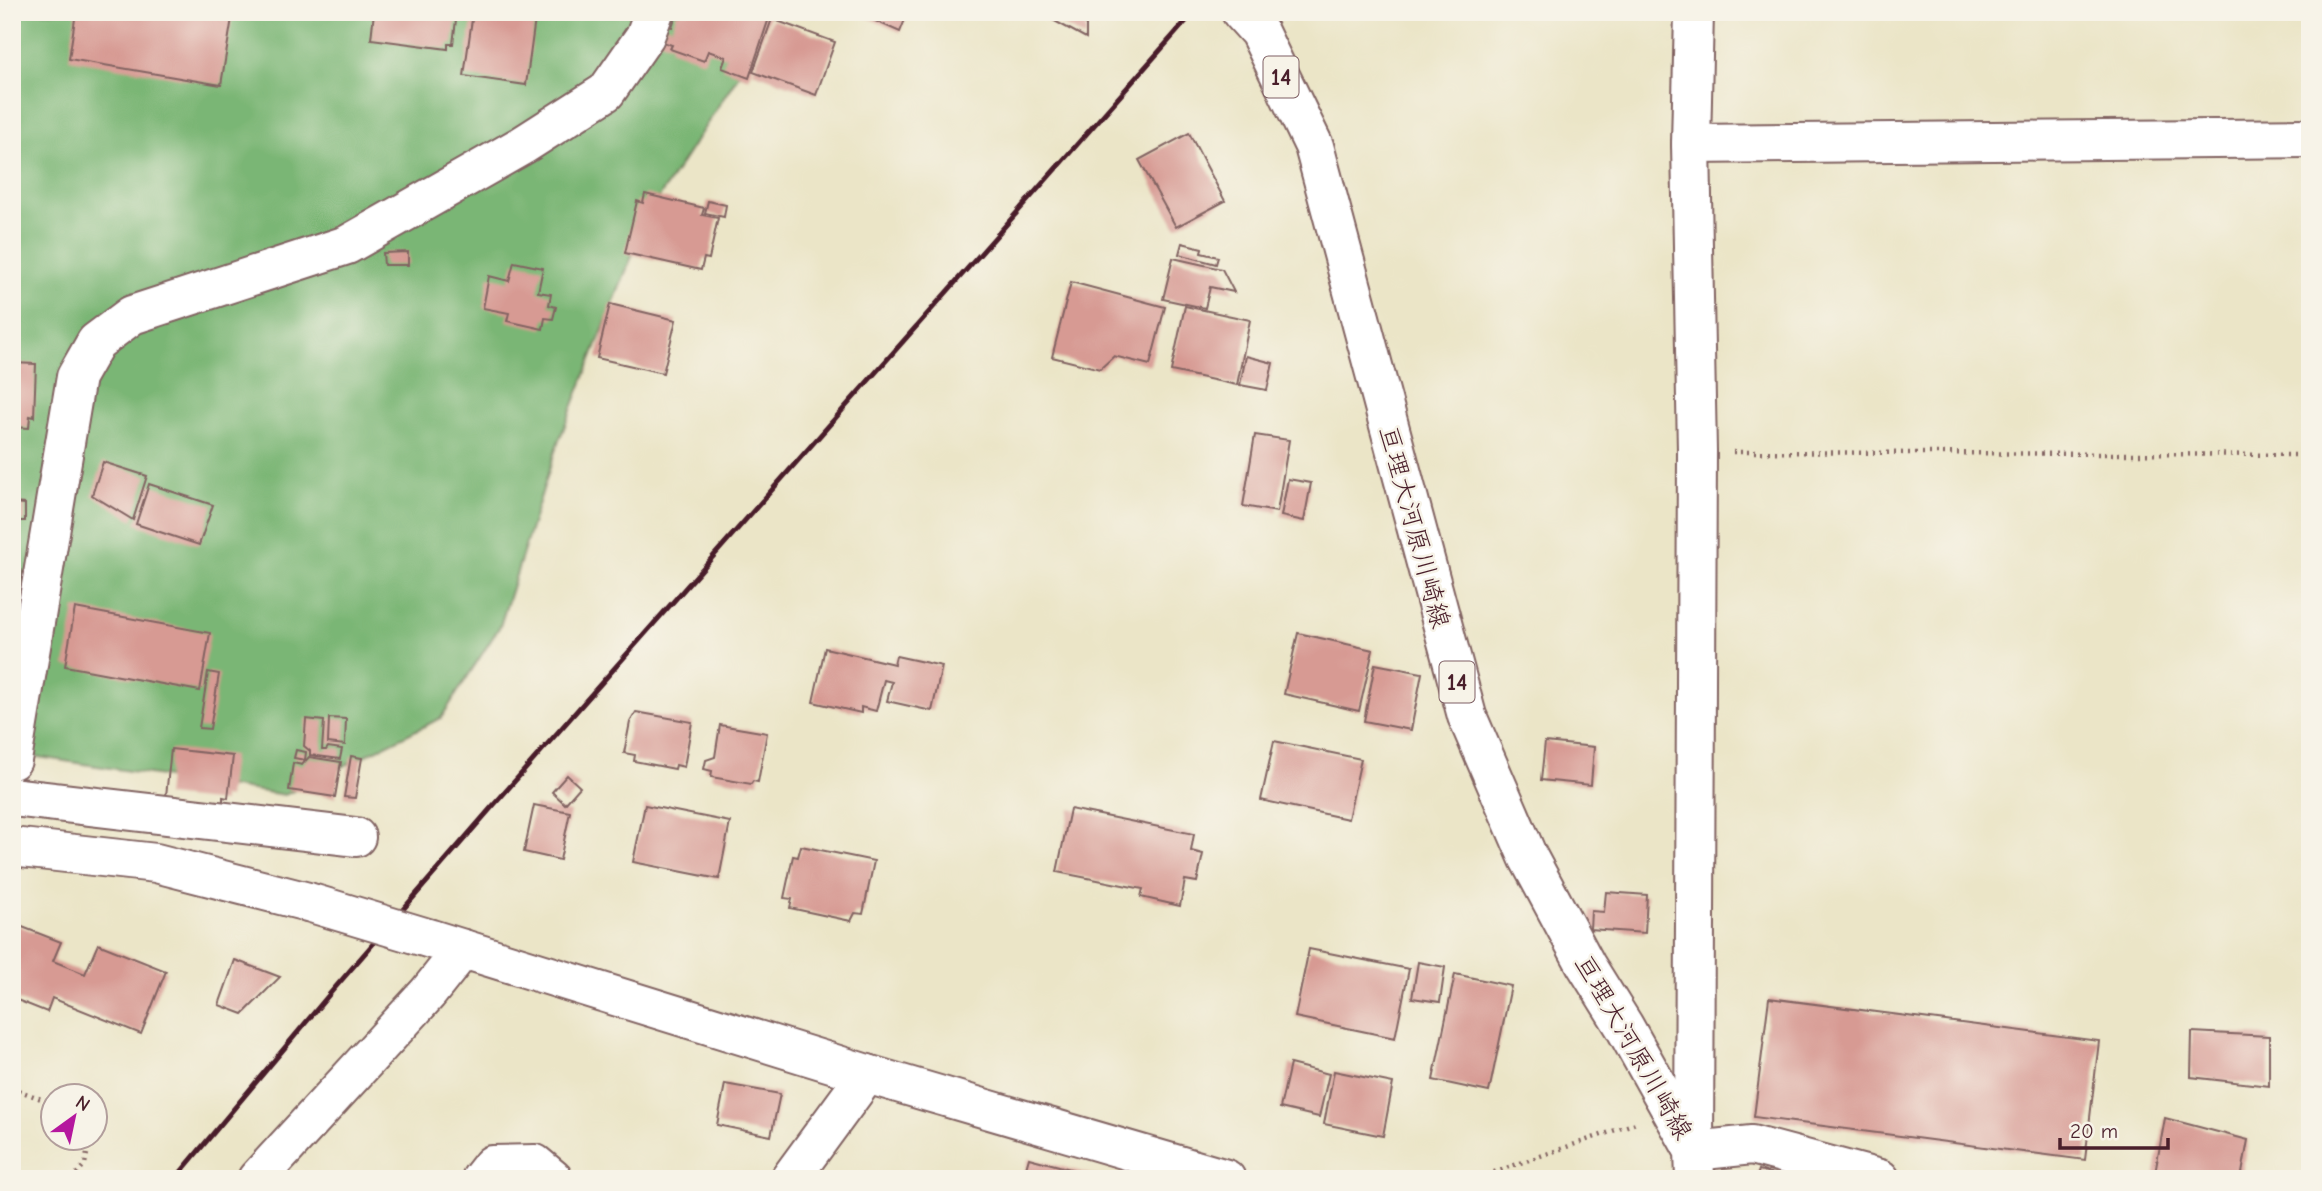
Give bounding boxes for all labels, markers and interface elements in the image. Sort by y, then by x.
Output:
road number: 14 [1264,56,1298,98]
street label: 亘理大河原川崎線 [1373,423,1455,632]
road number: 14 [1440,662,1474,702]
street label: 亘理大河原川崎線 [1568,950,1698,1145]
north arrow [38,1082,108,1152]
text: N [72,1091,94,1116]
scale bar [2060,1107,2168,1151]
text: 20 m [2070,1119,2118,1143]

